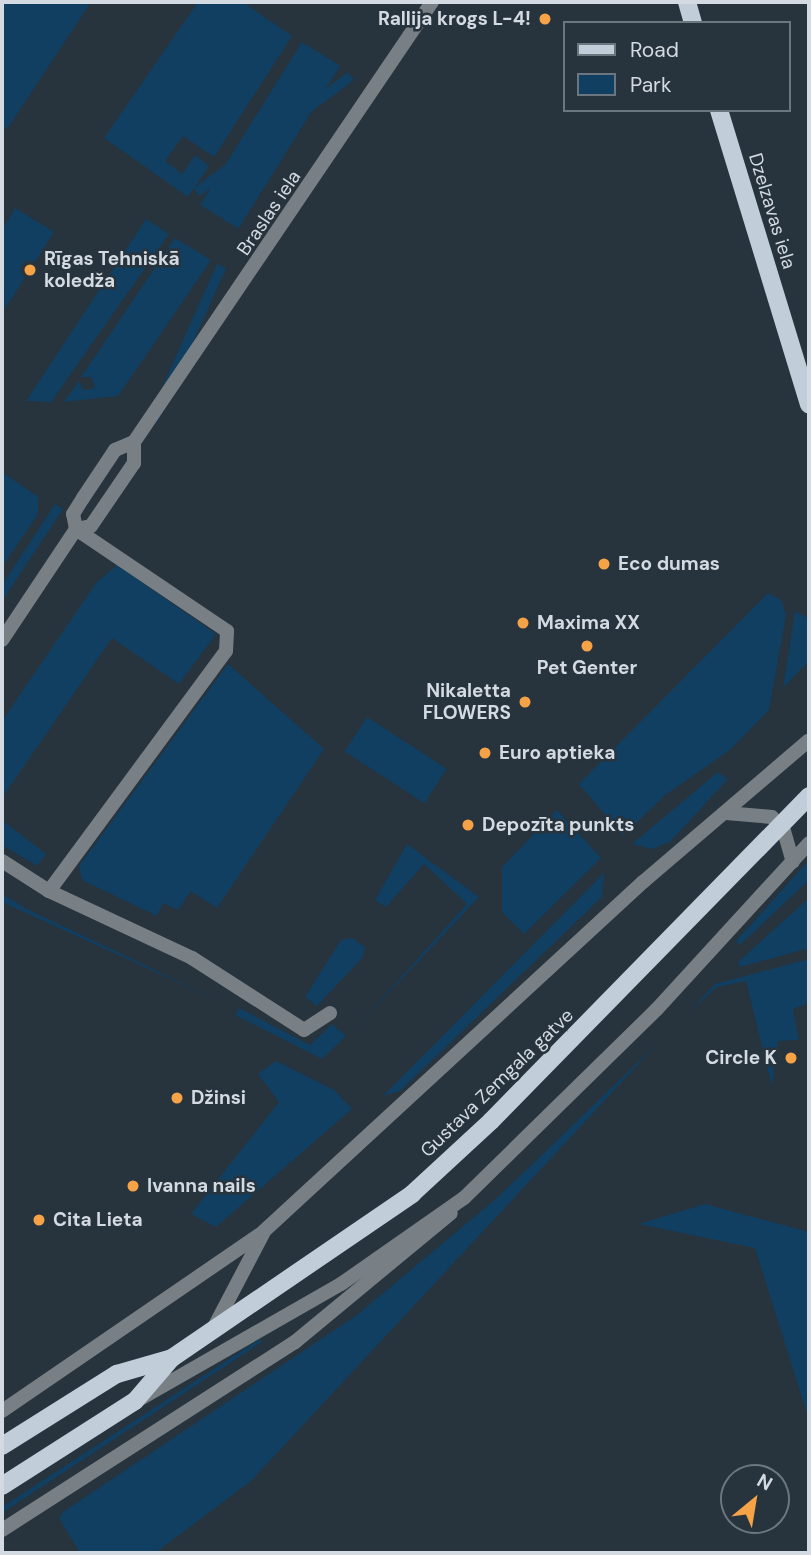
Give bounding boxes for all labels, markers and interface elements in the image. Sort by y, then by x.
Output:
place label: Rallija krogs L-4! [378,8,531,30]
marker: Rallija krogs L-4! [537,11,553,27]
legend [562,21,790,112]
text: Road [630,36,679,64]
text: Park [630,71,671,99]
street label: Dzelzavas iela [744,150,800,272]
street label: Braslas iela [232,166,306,260]
place label: Rīgas Tehniskā koledža [44,248,180,292]
marker: Rīgas Tehniskā koledža [22,262,38,278]
place label: Eco dumas [618,553,720,575]
marker: Eco dumas [596,556,612,572]
place label: Maxima XX [537,612,640,634]
marker: Maxima XX [515,615,531,631]
marker: Pet Genter [579,638,595,654]
place label: Pet Genter [537,657,637,679]
place label: Nikaletta FLOWERS [423,680,511,724]
marker: Nikaletta FLOWERS [517,694,533,710]
place label: Euro aptieka [499,742,615,764]
marker: Euro aptieka [477,745,493,761]
place label: Depozīta punkts [482,814,634,836]
marker: Depozīta punkts [460,817,476,833]
street label: Gustava Zemgala gatve [416,1004,578,1162]
place label: Circle K [705,1047,777,1069]
marker: Circle K [783,1050,799,1066]
place label: Džinsi [191,1087,246,1109]
marker: Džinsi [169,1090,185,1106]
place label: Ivanna nails [147,1175,256,1197]
marker: Ivanna nails [125,1178,141,1194]
place label: Cita Lieta [53,1209,143,1231]
marker: Cita Lieta [31,1212,47,1228]
north arrow [720,1464,790,1534]
text: N [752,1468,777,1496]

